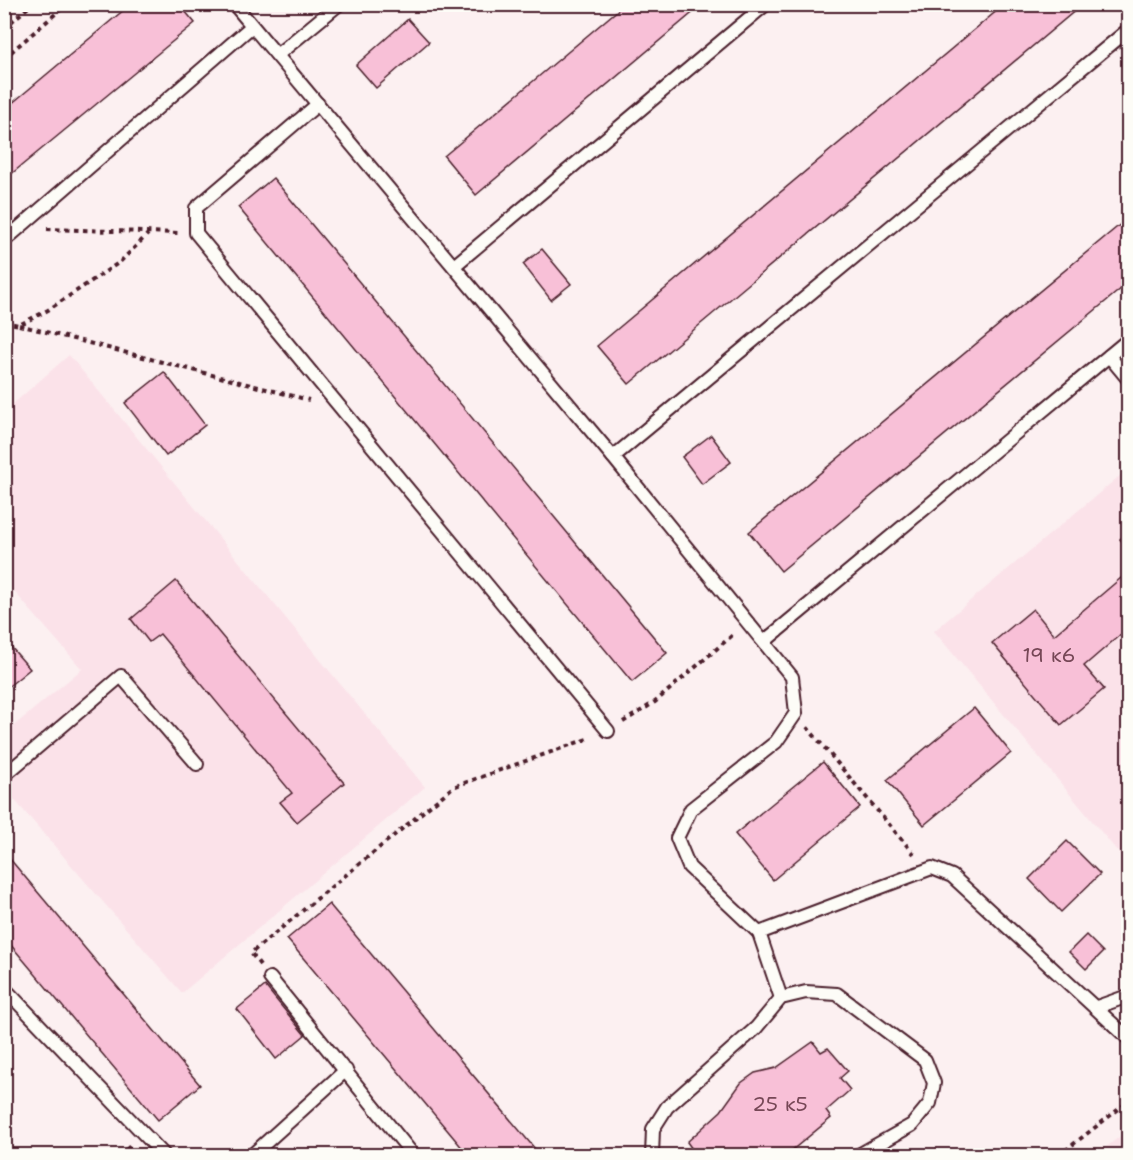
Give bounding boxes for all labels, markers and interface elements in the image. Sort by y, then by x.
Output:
house number: 19 к6 [1022,642,1076,668]
house number: 25 к5 [752,1091,808,1117]

